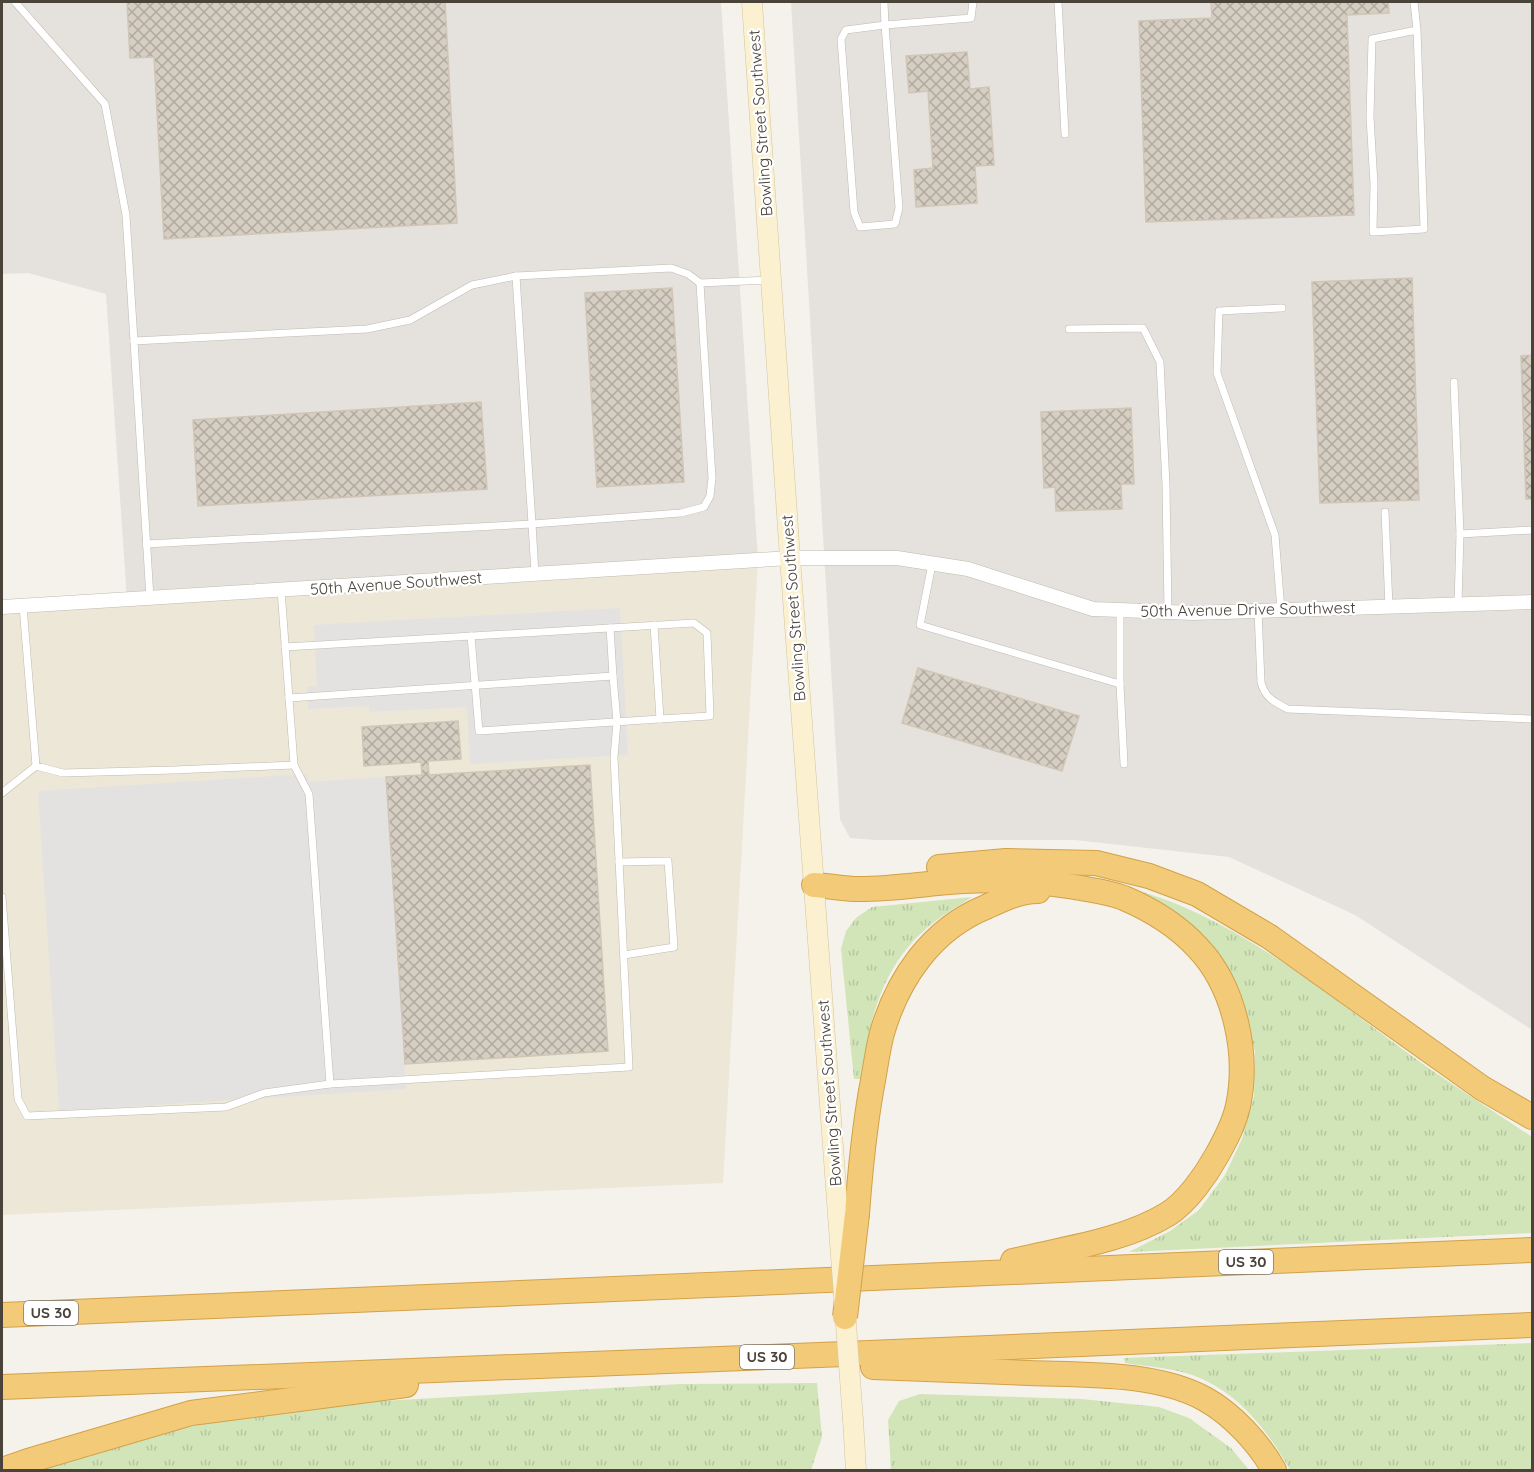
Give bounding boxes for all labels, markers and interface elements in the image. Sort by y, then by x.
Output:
street label: Bowling Street Southwest [743,29,777,217]
street label: Bowling Street Southwest [776,514,810,702]
street label: 50th Avenue Southwest [309,567,483,599]
street label: 50th Avenue Drive Southwest [1140,597,1356,621]
street label: Bowling Street Southwest [812,999,846,1187]
road number: US 30 [1219,1250,1273,1274]
road number: US 30 [24,1301,78,1325]
road number: US 30 [740,1345,794,1369]

